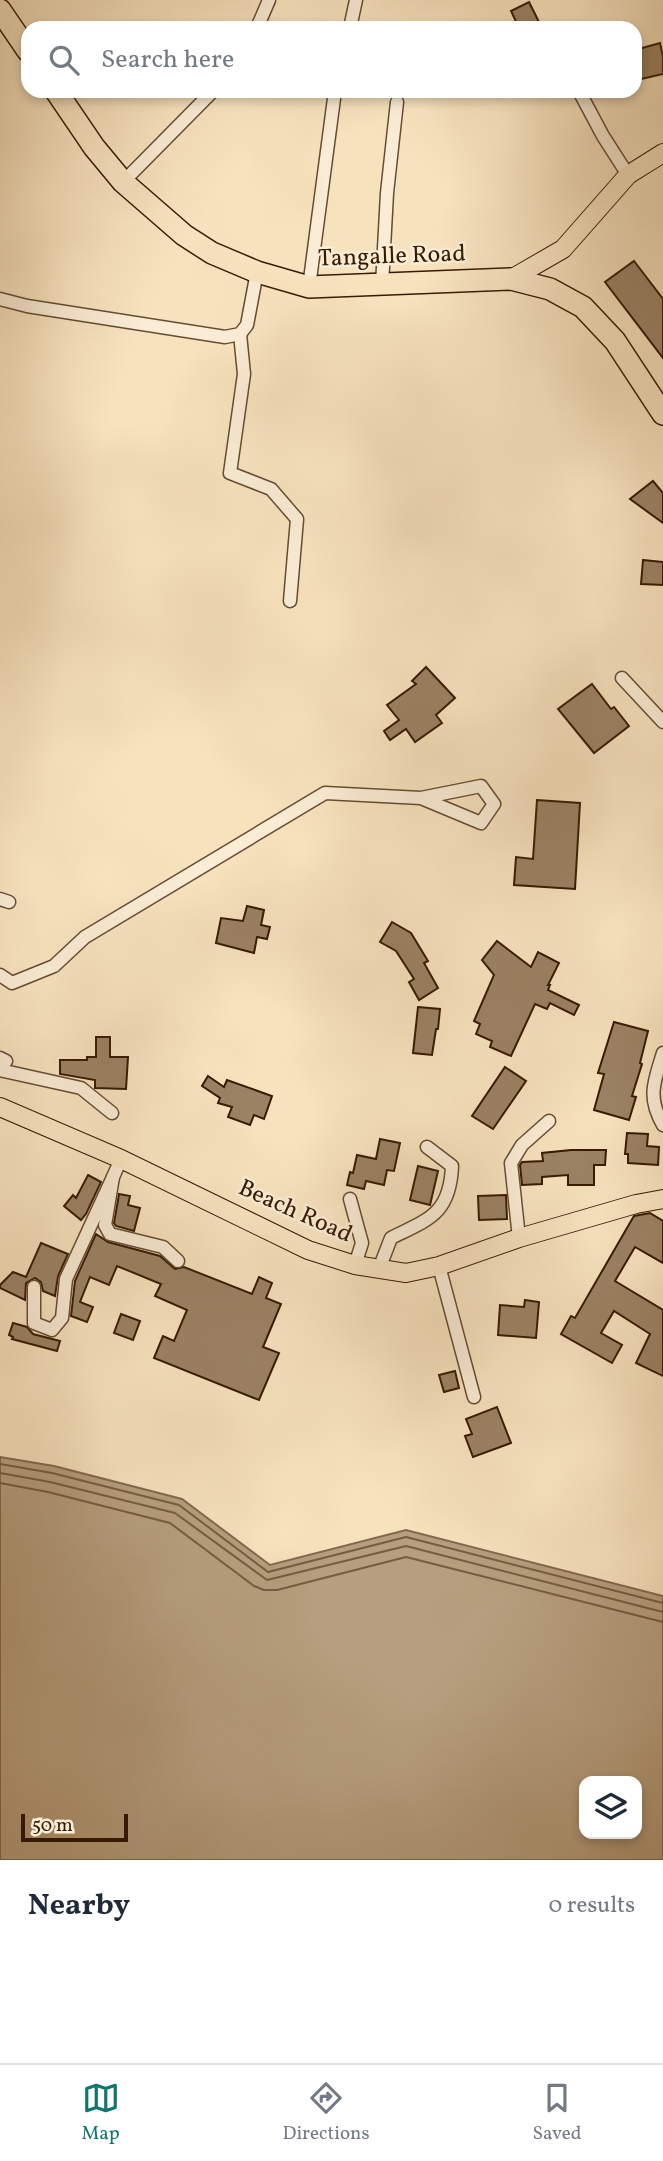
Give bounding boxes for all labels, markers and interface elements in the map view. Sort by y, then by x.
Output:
search box [21,21,642,98]
icon: search [45,41,83,79]
text: Search here [101,42,234,78]
street label: Tangalle Road [318,237,466,277]
street label: Beach Road [232,1172,358,1252]
map controls [579,1776,642,1839]
button: layers [579,1776,642,1839]
scale bar [21,1811,128,1843]
text: 50 m [32,1813,73,1839]
text: Nearby [28,1885,130,1927]
text: 0 results [548,1890,635,1922]
tab: Map [81,2079,120,2147]
tab: Directions [283,2079,370,2147]
tab: Saved [533,2079,581,2147]

